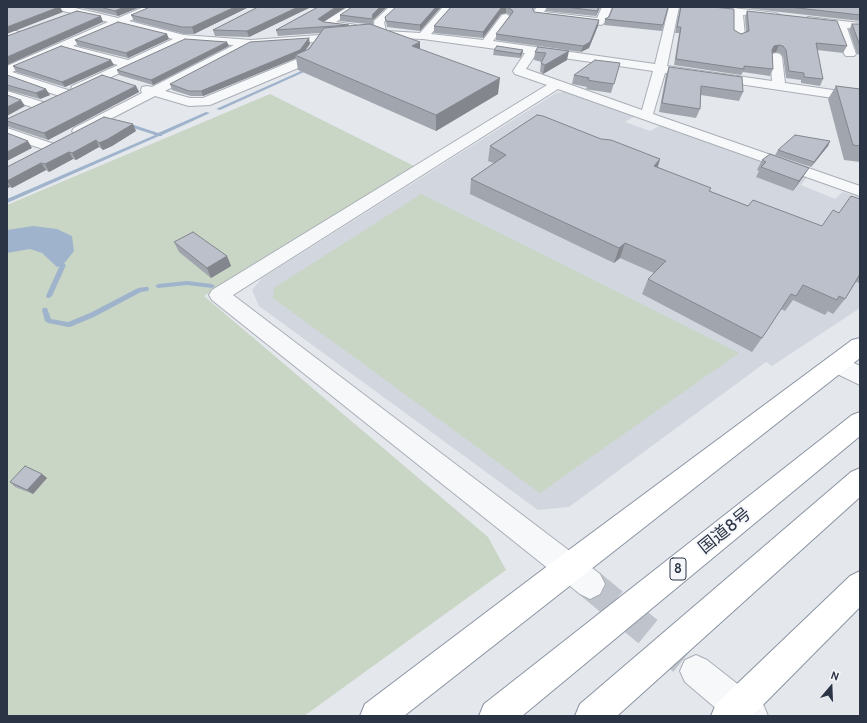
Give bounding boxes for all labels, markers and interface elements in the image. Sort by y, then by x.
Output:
street label: 国道8号 [695,504,755,558]
road number: 8 [670,558,686,580]
north arrow [811,667,851,707]
text: N [829,668,841,684]

